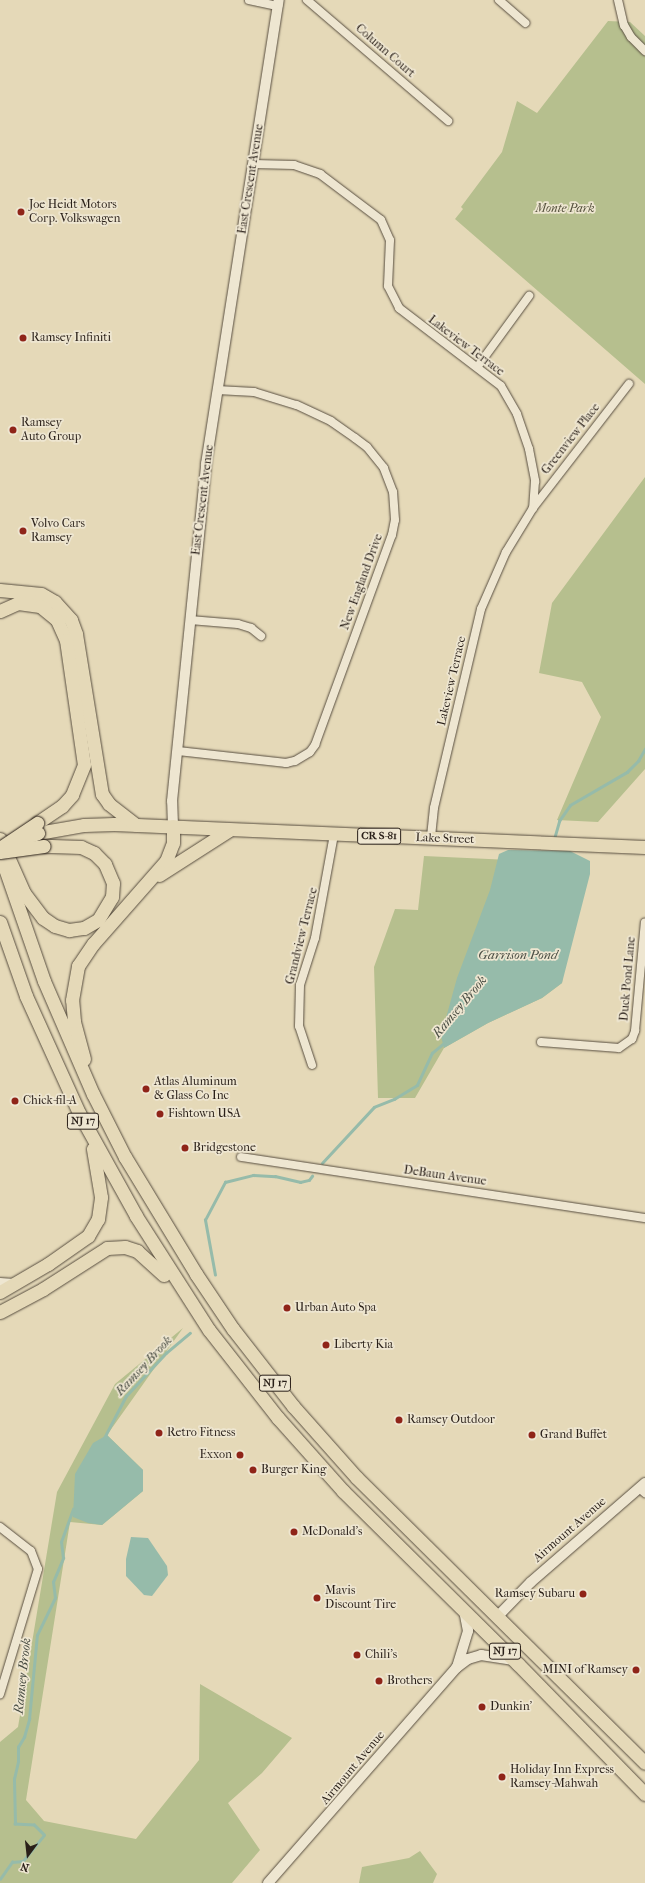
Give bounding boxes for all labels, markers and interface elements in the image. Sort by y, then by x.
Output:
street label: Column Court [352,21,418,81]
street label: East Crescent Avenue [235,123,267,235]
place label: Joe Heidt Motors Corp. Volkswagen [29,198,121,226]
park label: Monte Park [536,202,594,216]
marker: Joe Heidt Motors Corp. Volkswagen [16,207,26,217]
street label: Lakeview Terrace [425,313,507,379]
place label: Ramsey Infiniti [31,331,111,345]
marker: Ramsey Infiniti [18,333,28,343]
street label: Greenview Place [539,401,603,477]
place label: Ramsey Auto Group [21,416,81,444]
marker: Ramsey Auto Group [8,425,18,435]
street label: East Crescent Avenue [189,444,217,556]
place label: Volvo Cars Ramsey [31,517,85,545]
marker: Volvo Cars Ramsey [18,526,28,536]
street label: New England Drive [338,532,386,632]
street label: Lakeview Terrace [435,635,469,727]
road number: CR S-81 [357,827,401,845]
street label: Lake Street [415,831,475,847]
street label: Grandview Terrace [283,886,321,986]
street label: Duck Pond Lane [617,936,639,1022]
water label: Garrison Pond [478,947,558,963]
water label: Ramsey Brook [430,973,490,1041]
place label: Atlas Aluminum & Glass Co Inc [154,1075,237,1103]
marker: Atlas Aluminum & Glass Co Inc [141,1084,151,1094]
place label: Chick-fil-A [23,1094,77,1108]
marker: Chick-fil-A [10,1096,20,1106]
place label: Fishtown USA [168,1107,241,1121]
marker: Fishtown USA [155,1109,165,1119]
road number: NJ 17 [66,1112,100,1130]
place label: Bridgestone [193,1141,256,1155]
marker: Bridgestone [180,1143,190,1153]
street label: DeBaun Avenue [403,1163,487,1189]
place label: Urban Auto Spa [295,1301,376,1315]
marker: Urban Auto Spa [282,1303,292,1313]
water label: Ramsey Brook [112,1333,176,1399]
place label: Liberty Kia [334,1338,393,1352]
marker: Liberty Kia [321,1340,331,1350]
road number: NJ 17 [258,1374,292,1392]
place label: Ramsey Outdoor [407,1413,495,1427]
marker: Ramsey Outdoor [394,1415,404,1425]
place label: Retro Fitness [167,1426,235,1440]
marker: Retro Fitness [154,1428,164,1438]
place label: Grand Buffet [540,1428,607,1442]
marker: Grand Buffet [527,1430,537,1440]
place label: Exxon [199,1448,232,1462]
marker: Exxon [235,1450,245,1460]
place label: Burger King [261,1463,326,1477]
marker: Burger King [248,1465,258,1475]
street label: Airmount Avenue [531,1495,609,1565]
place label: McDonald's [302,1525,362,1539]
marker: McDonald's [289,1527,299,1537]
place label: Mavis Discount Tire [325,1584,396,1612]
place label: Ramsey Subaru [495,1587,575,1601]
marker: Ramsey Subaru [578,1589,588,1599]
marker: Mavis Discount Tire [312,1593,322,1603]
water label: Ramsey Brook [11,1637,35,1715]
road number: NJ 17 [488,1642,522,1660]
place label: Chili's [365,1648,397,1662]
marker: Chili's [352,1650,362,1660]
place label: MINI of Ramsey [542,1663,628,1677]
marker: MINI of Ramsey [631,1665,641,1675]
place label: Brothers [387,1674,432,1688]
marker: Brothers [374,1676,384,1686]
place label: Dunkin' [490,1700,532,1714]
marker: Dunkin' [477,1702,487,1712]
street label: Airmount Avenue [318,1728,388,1808]
place label: Holiday Inn Express Ramsey-Mahwah [510,1763,614,1791]
marker: Holiday Inn Express Ramsey-Mahwah [497,1772,507,1782]
north arrow [8,1835,48,1875]
text: N [19,1860,30,1874]

